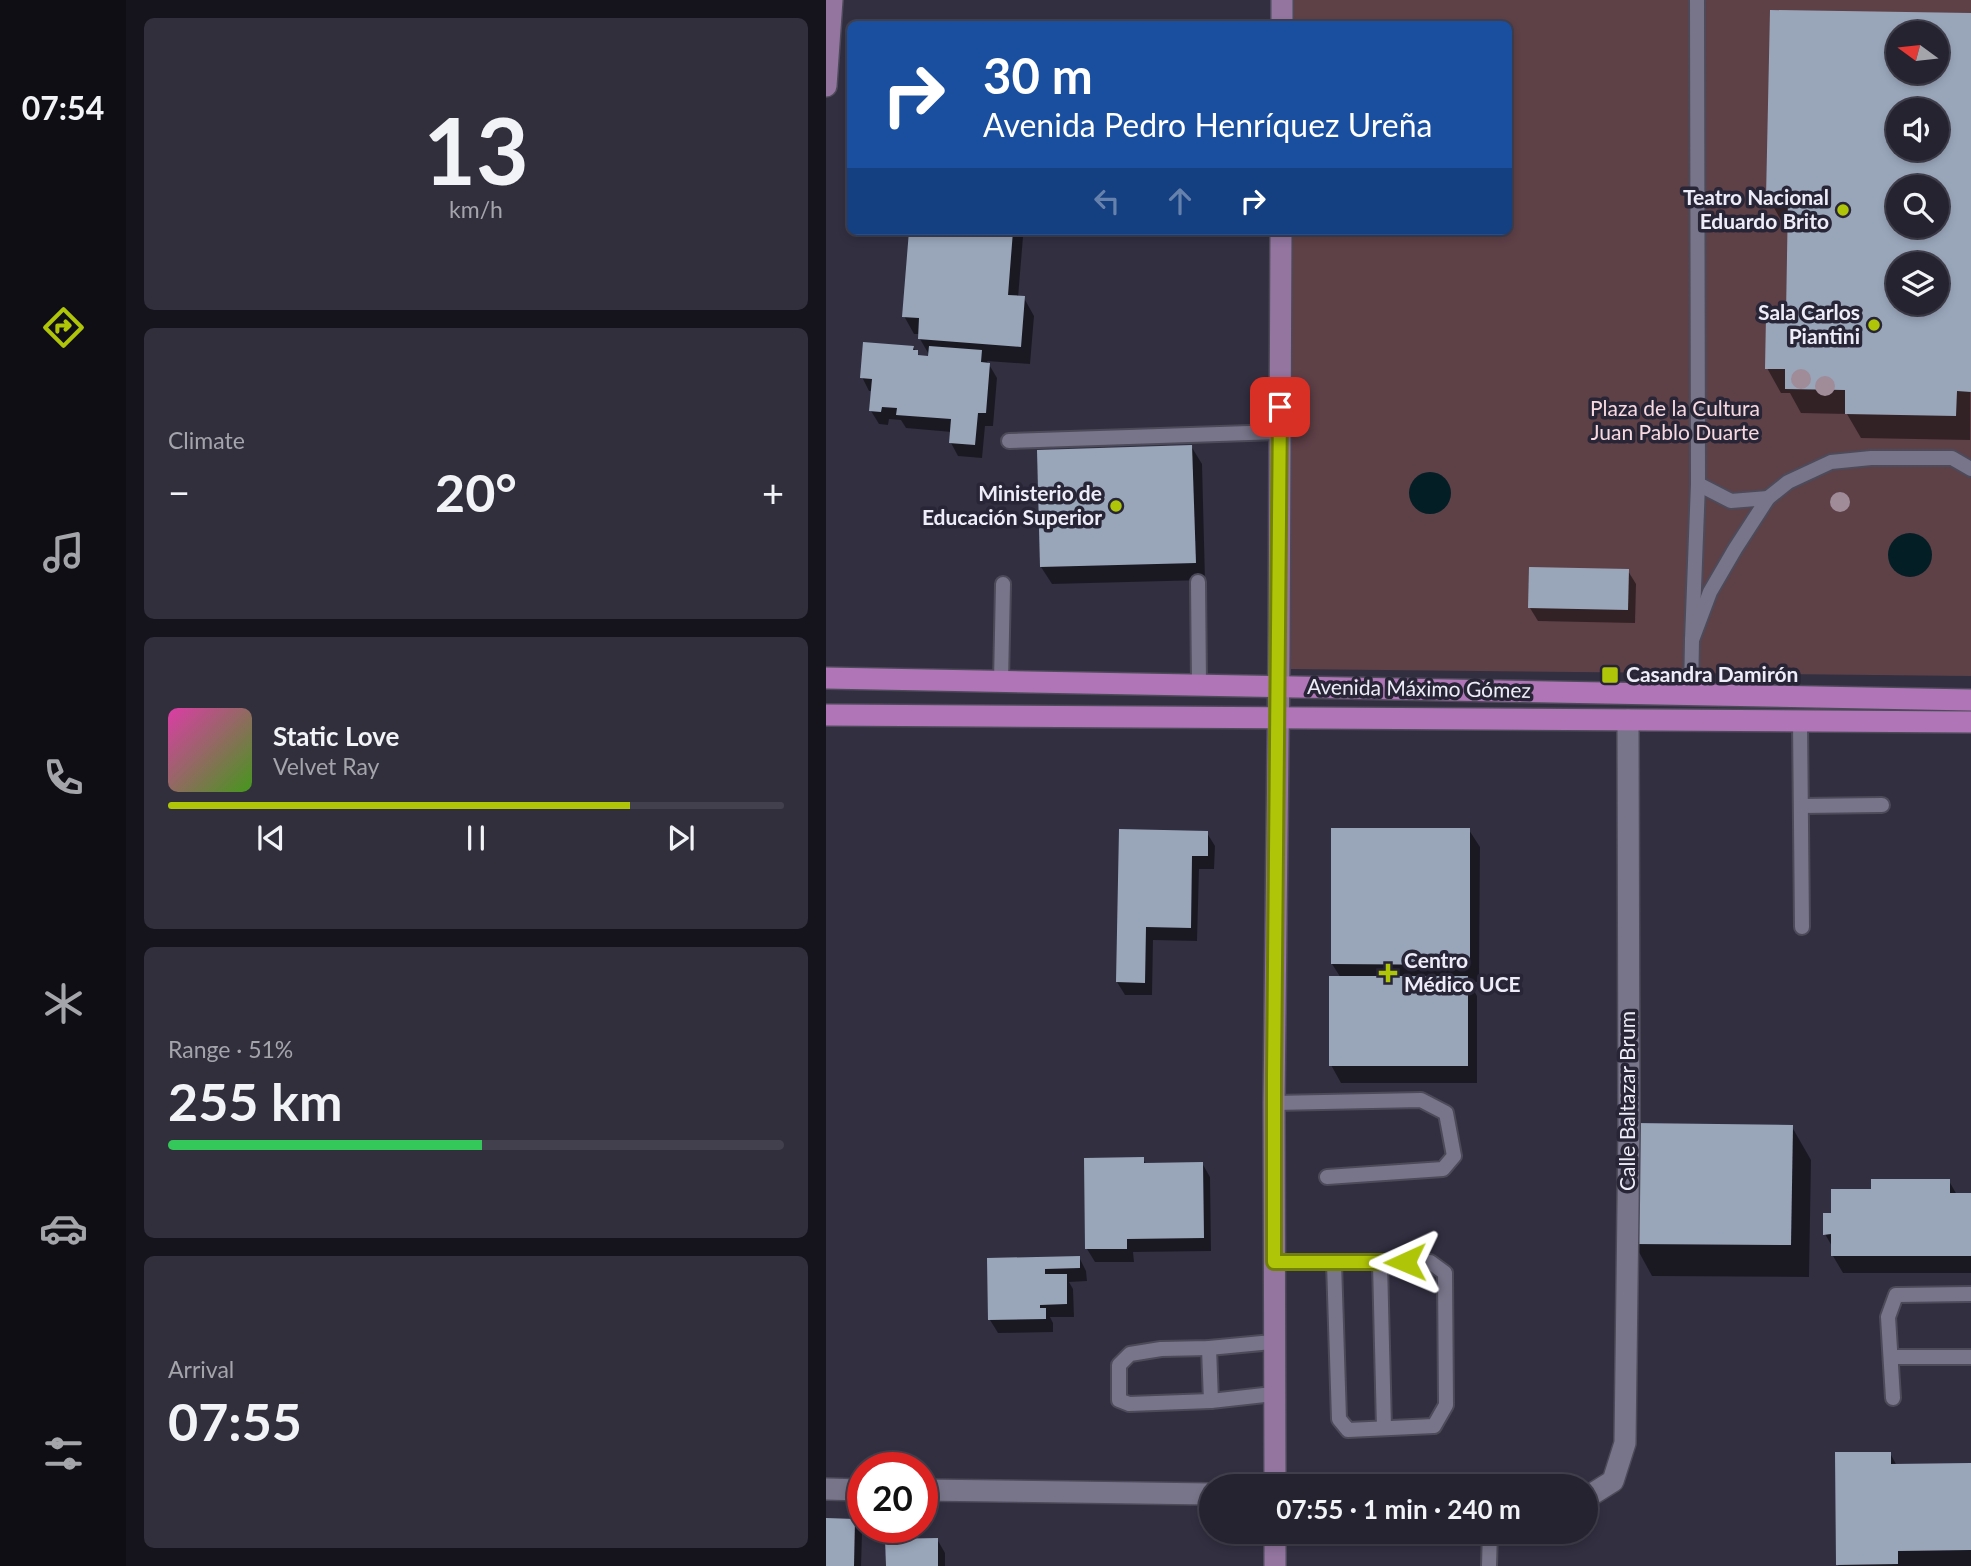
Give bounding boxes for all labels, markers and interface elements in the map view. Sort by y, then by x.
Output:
north arrow [1886,21,1950,84]
map controls [1886,21,1949,315]
text: 30 m [983,46,1093,104]
icon: right [868,49,959,140]
text: 07:54 [22,88,104,127]
text: 13 [423,95,529,204]
button: sound [1886,98,1949,161]
text: Avenida Pedro Henríquez Ureña [983,105,1432,144]
button: search [1886,175,1949,238]
icon: left [1088,182,1126,220]
icon: ahead [1161,182,1199,220]
icon: right [1234,182,1272,220]
place label: Teatro Nacional Eduardo Brito [1683,184,1829,233]
text: km/h [449,195,503,223]
marker: Teatro Nacional Eduardo Brito [1835,202,1851,218]
button: layers [1886,252,1949,315]
place label: Sala Carlos Piantini [1758,299,1860,348]
icon: directions [39,303,88,352]
marker: Sala Carlos Piantini [1866,317,1882,333]
pin [1250,377,1310,437]
icon: arrive [1261,388,1299,426]
park label: Plaza de la Cultura Juan Pablo Duarte [1590,395,1760,444]
text: Climate [168,426,245,454]
text: 20° [435,461,517,523]
text: − [168,469,190,515]
text: + [762,469,784,515]
place label: Ministerio de Educación Superior [922,480,1102,529]
marker: Ministerio de Educación Superior [1108,498,1124,514]
icon: music [39,528,88,577]
place label: Casandra Damirón [1626,661,1798,686]
marker: Casandra Damirón [1600,665,1620,685]
street label: Avenida Máximo Gómez [1307,673,1531,702]
text: Static Love [273,720,400,752]
text: Velvet Ray [273,752,379,780]
icon: phone [39,753,88,802]
icon: previous [252,819,290,857]
icon: pause [457,819,495,857]
icon: next [662,819,700,857]
place label: Centro Médico UCE [1404,947,1521,996]
marker: Centro Médico UCE [1378,963,1398,983]
icon: climate [39,979,88,1028]
street label: Calle Baltazar Brum [1614,1011,1639,1191]
text: Range · 51% [168,1035,293,1063]
text: 255 km [168,1070,342,1132]
icon: car [39,1204,88,1253]
position arrow [1368,1225,1442,1299]
text: Arrival [168,1355,234,1383]
text: 07:55 [168,1390,302,1452]
icon: filters [39,1429,88,1478]
speed limit sign: 20 [847,1452,938,1543]
text: 07:55 · 1 min · 240 m [1276,1493,1521,1525]

